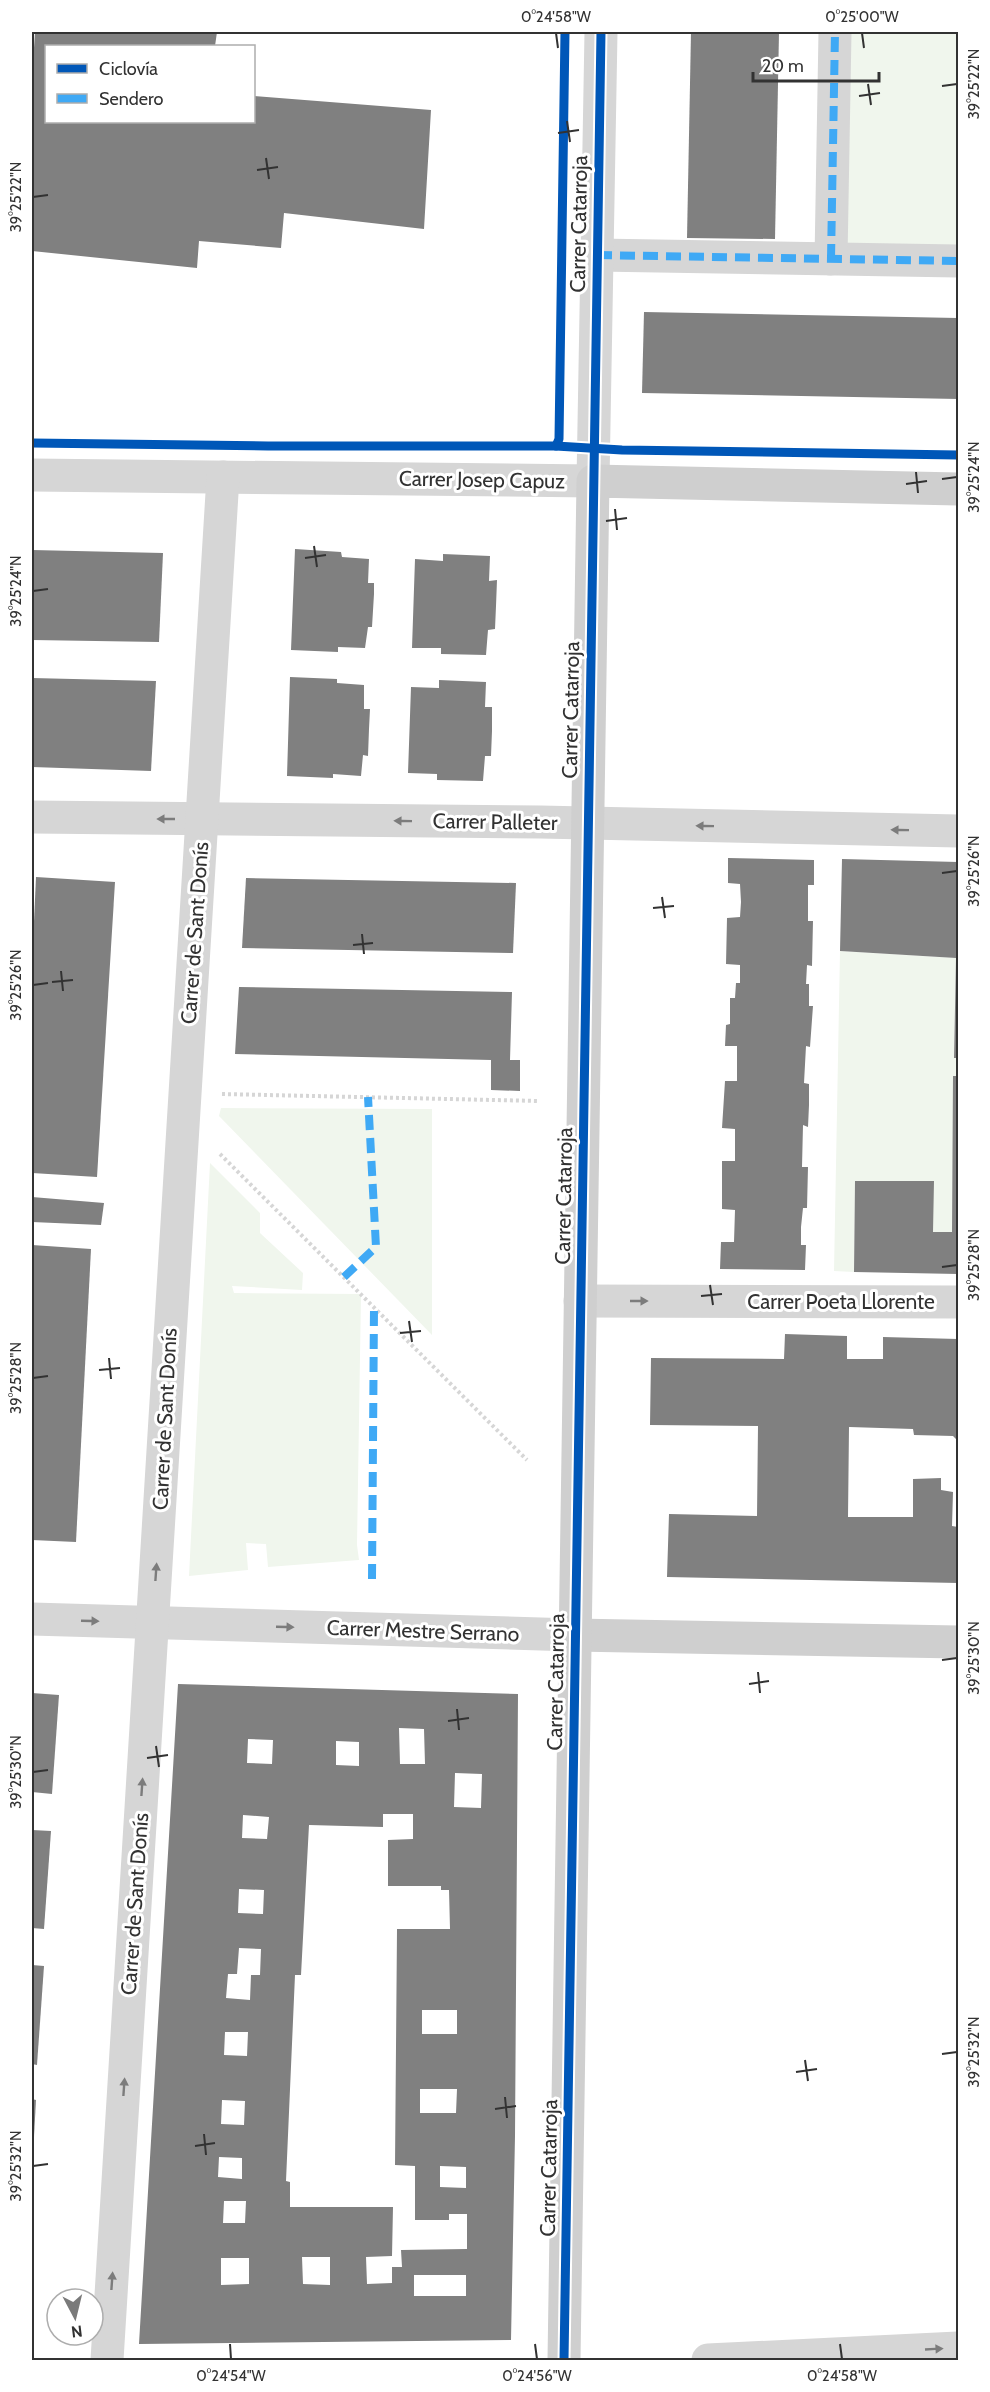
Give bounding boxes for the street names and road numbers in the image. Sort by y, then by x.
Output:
street label: Carrer Catarroja [565,155,593,293]
street label: Carrer Josep Capuz [399,466,565,493]
street label: Carrer Catarroja [557,641,585,779]
street label: Carrer Palleter [432,808,558,835]
street label: Carrer de Sant Donís [176,841,213,1025]
street label: Carrer Catarroja [550,1127,578,1265]
street label: Carrer Poeta Llorente [747,1289,935,1314]
street label: Carrer de Sant Donís [147,1327,182,1511]
street label: Carrer Catarroja [542,1613,570,1751]
street label: Carrer Mestre Serrano [326,1615,520,1646]
street label: Carrer de Sant Donís [116,1812,153,1996]
street label: Carrer Catarroja [535,2099,563,2237]

